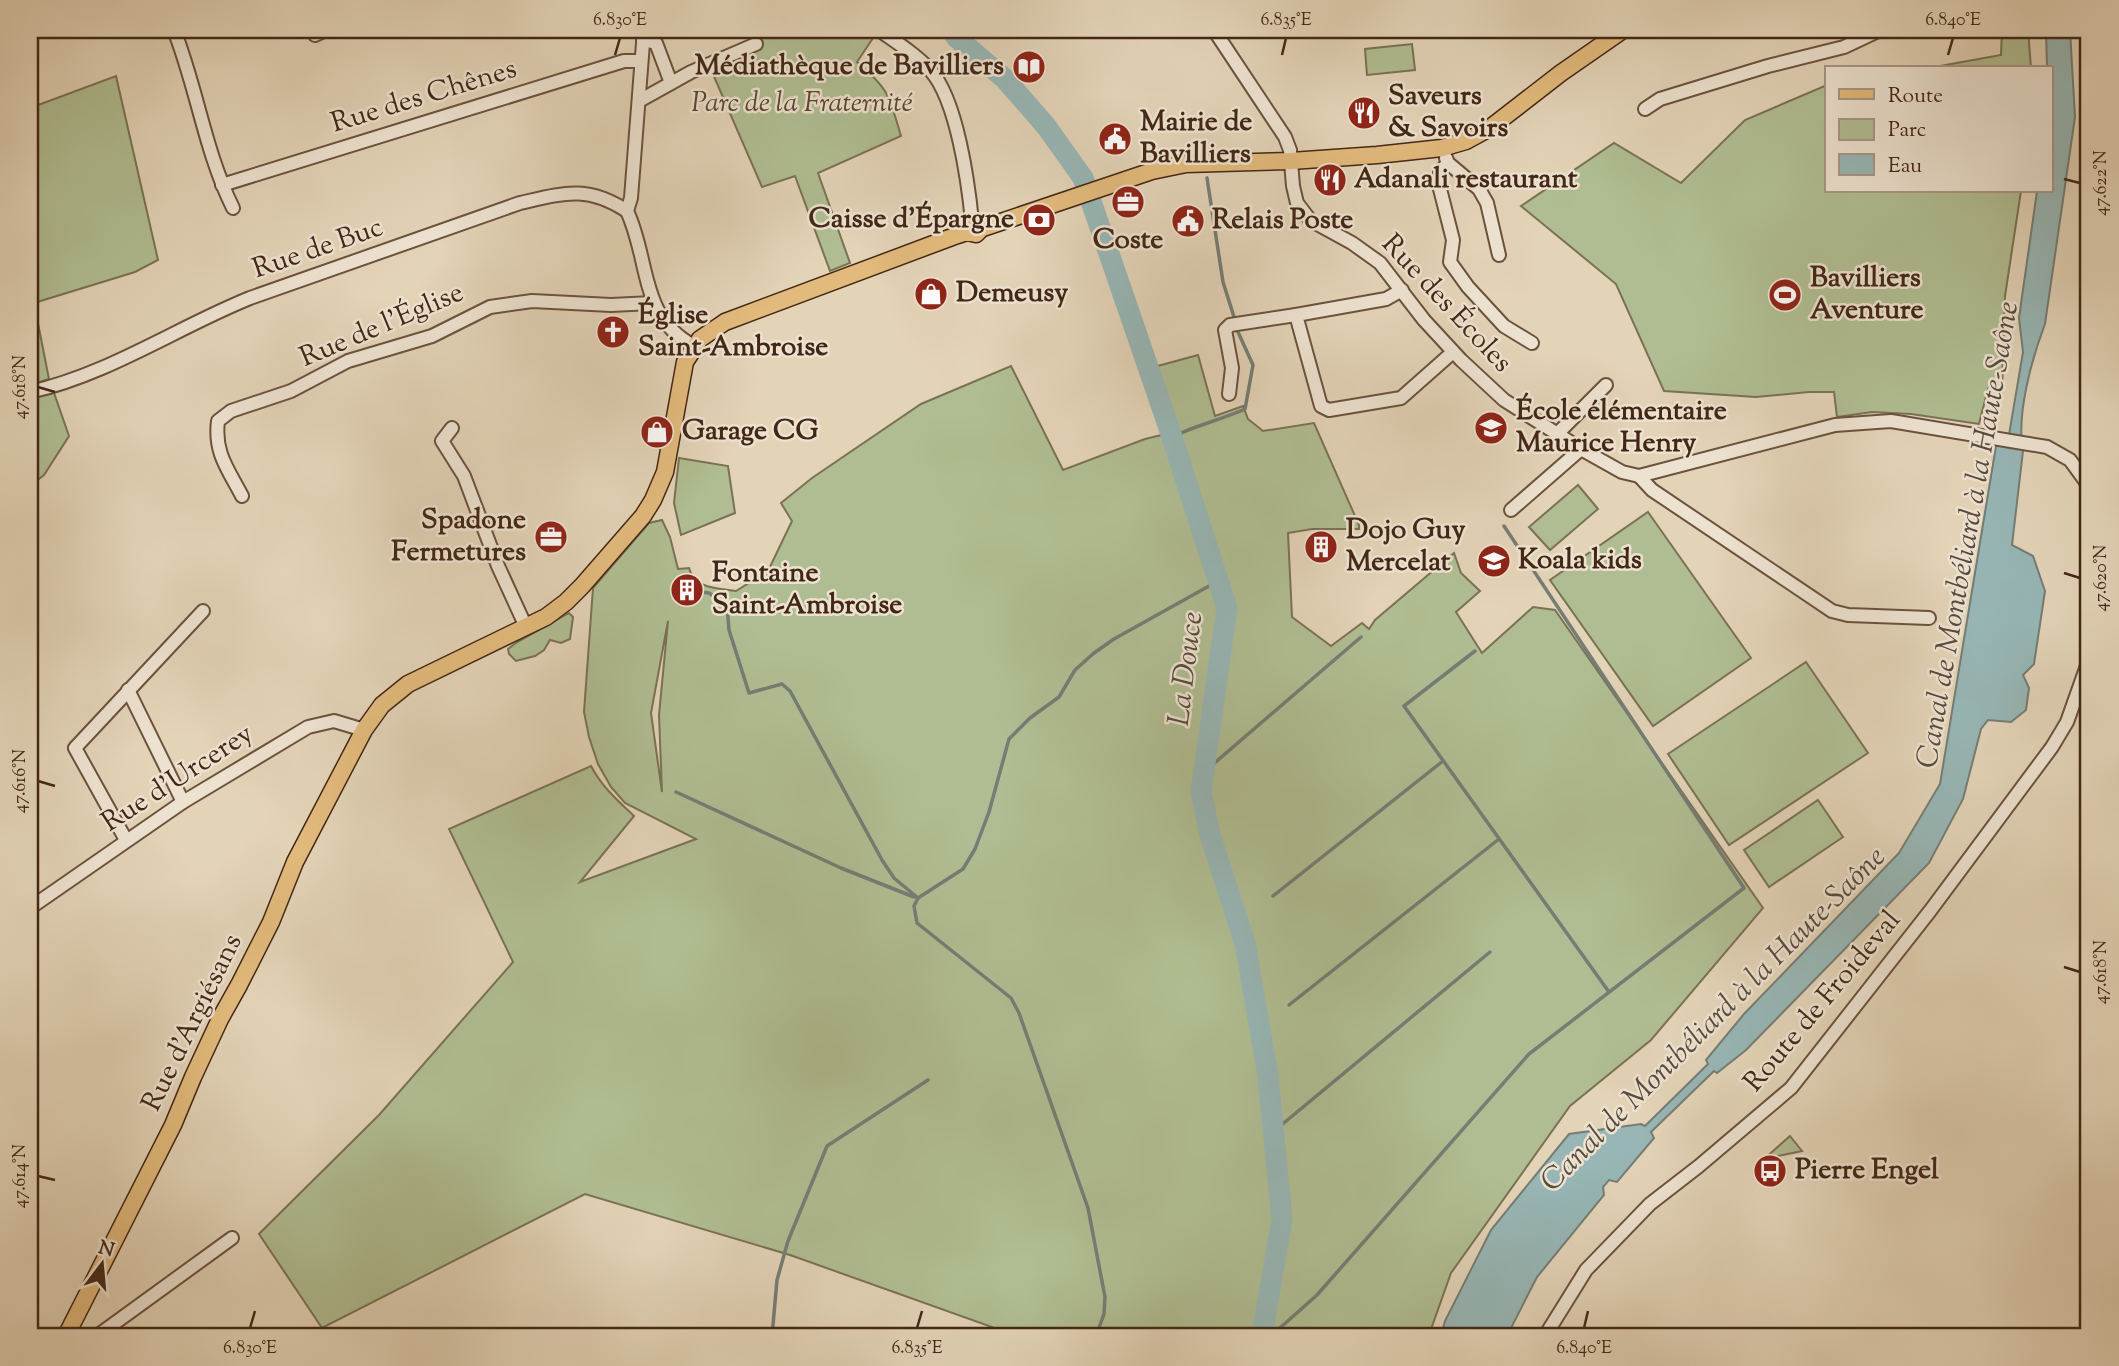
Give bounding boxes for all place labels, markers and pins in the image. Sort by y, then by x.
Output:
place label: Médiathèque de Bavilliers [695,47,1004,87]
library icon: Médiathèque de Bavilliers [1010,48,1048,86]
place label: Saveurs & Savoirs [1388,77,1508,149]
restaurant icon: Saveurs & Savoirs [1345,94,1383,132]
place label: Mairie de Bavilliers [1140,103,1252,175]
public building icon: Mairie de Bavilliers [1096,120,1134,158]
place label: Adanali restaurant [1354,160,1578,200]
restaurant icon: Adanali restaurant [1311,161,1349,199]
office icon: Coste [1109,183,1147,221]
place label: Caisse d'Épargne [809,200,1014,240]
bank icon: Caisse d'Épargne [1020,201,1058,239]
place label: Relais Poste [1212,201,1353,241]
public building icon: Relais Poste [1169,202,1207,240]
place label: Coste [1093,221,1163,261]
place label: Bavilliers Aventure [1810,259,1924,331]
place label: Demeusy [956,274,1068,314]
shop icon: Demeusy [912,275,950,313]
sports icon: Bavilliers Aventure [1766,276,1804,314]
place label: Église Saint-Ambroise [638,296,828,368]
church icon: Église Saint-Ambroise [594,313,632,351]
place label: École élémentaire Maurice Henry [1516,392,1727,464]
school or university icon: École élémentaire Maurice Henry [1472,409,1510,447]
place label: Garage CG [682,412,819,452]
shop icon: Garage CG [638,413,676,451]
place label: Spadone Fermetures [391,501,526,573]
place label: Dojo Guy Mercelat [1346,511,1465,583]
office icon: Spadone Fermetures [532,518,570,556]
building icon: Dojo Guy Mercelat [1302,528,1340,566]
place label: Koala kids [1518,541,1642,581]
school or university icon: Koala kids [1475,542,1513,580]
place label: Fontaine Saint-Ambroise [712,554,902,626]
building icon: Fontaine Saint-Ambroise [668,571,706,609]
place label: Pierre Engel [1795,1151,1939,1191]
bus stop icon: Pierre Engel [1751,1152,1789,1190]

